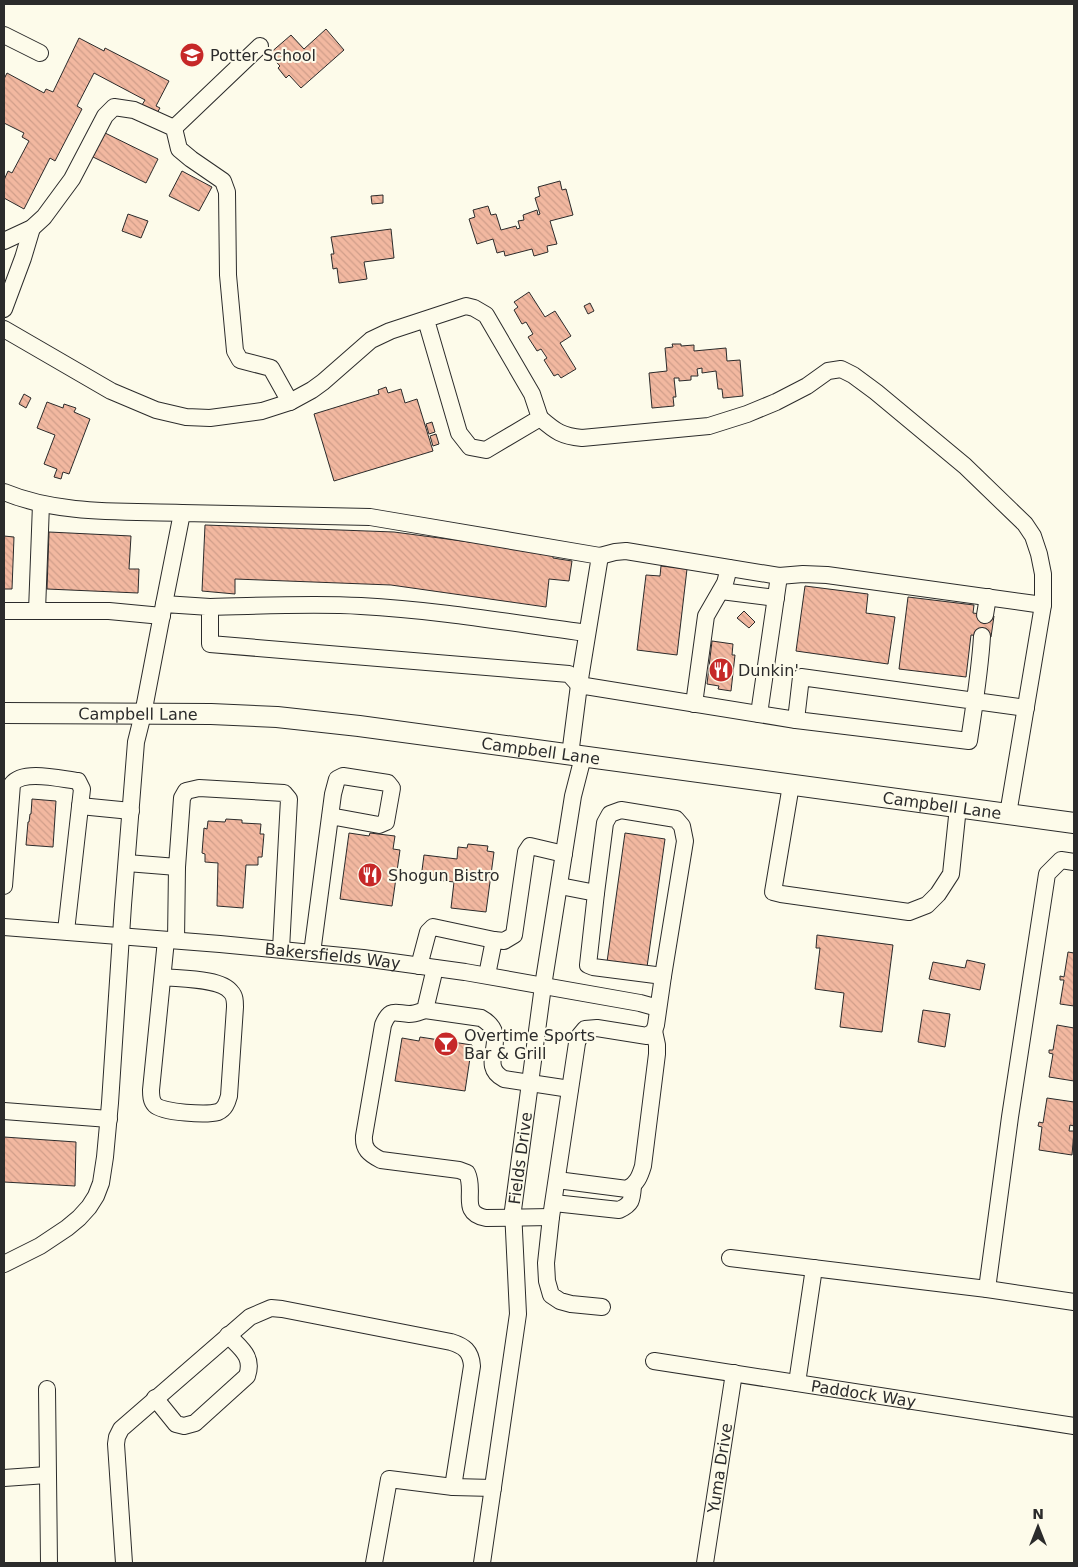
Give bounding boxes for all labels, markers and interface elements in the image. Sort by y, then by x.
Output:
school or university icon: Potter School [179,42,205,68]
place label: Potter School [210,46,316,65]
restaurant icon: Dunkin' [708,657,734,683]
place label: Dunkin' [738,661,799,680]
street label: Campbell Lane [78,704,198,724]
street label: Campbell Lane [480,734,601,769]
street label: Campbell Lane [882,788,1002,823]
restaurant icon: Shogun Bistro [357,862,383,888]
place label: Shogun Bistro [388,866,500,885]
street label: Bakersfields Way [264,939,402,973]
place label: Overtime Sports Bar & Grill [464,1026,595,1063]
bar icon: Overtime Sports Bar & Grill [433,1031,459,1057]
street label: Fields Drive [505,1111,536,1206]
street label: Paddock Way [810,1376,917,1411]
street label: Yuma Drive [704,1422,736,1516]
north arrow [1013,1502,1063,1552]
text: N [1032,1506,1044,1522]

